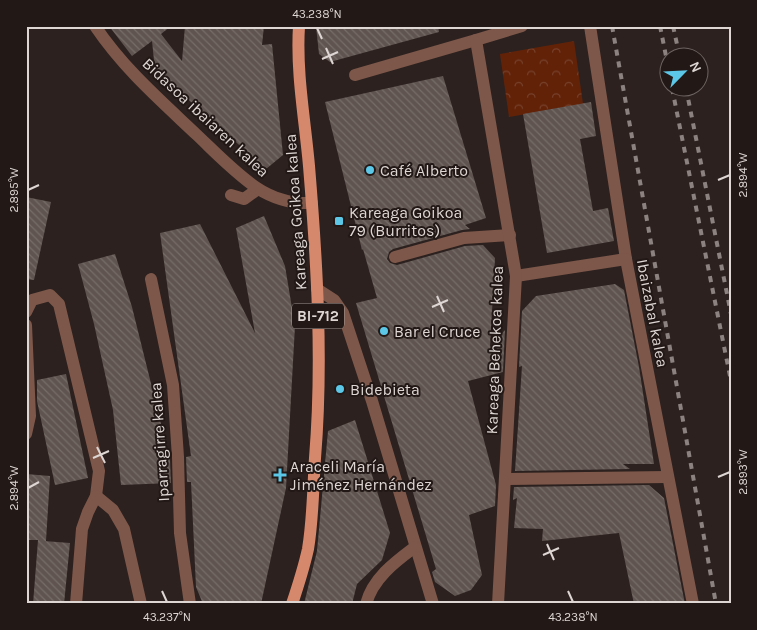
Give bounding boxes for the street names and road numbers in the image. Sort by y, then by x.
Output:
street label: Bidasoa ibaiaren kalea [138,54,273,181]
street label: Kareaga Goikoa kalea [281,133,310,291]
street label: Ibaizabal kalea [633,257,672,369]
street label: Kareaga Behekoa kalea [482,265,507,435]
road number: BI-712 [292,304,344,328]
street label: Iparragirre kalea [146,382,173,502]

